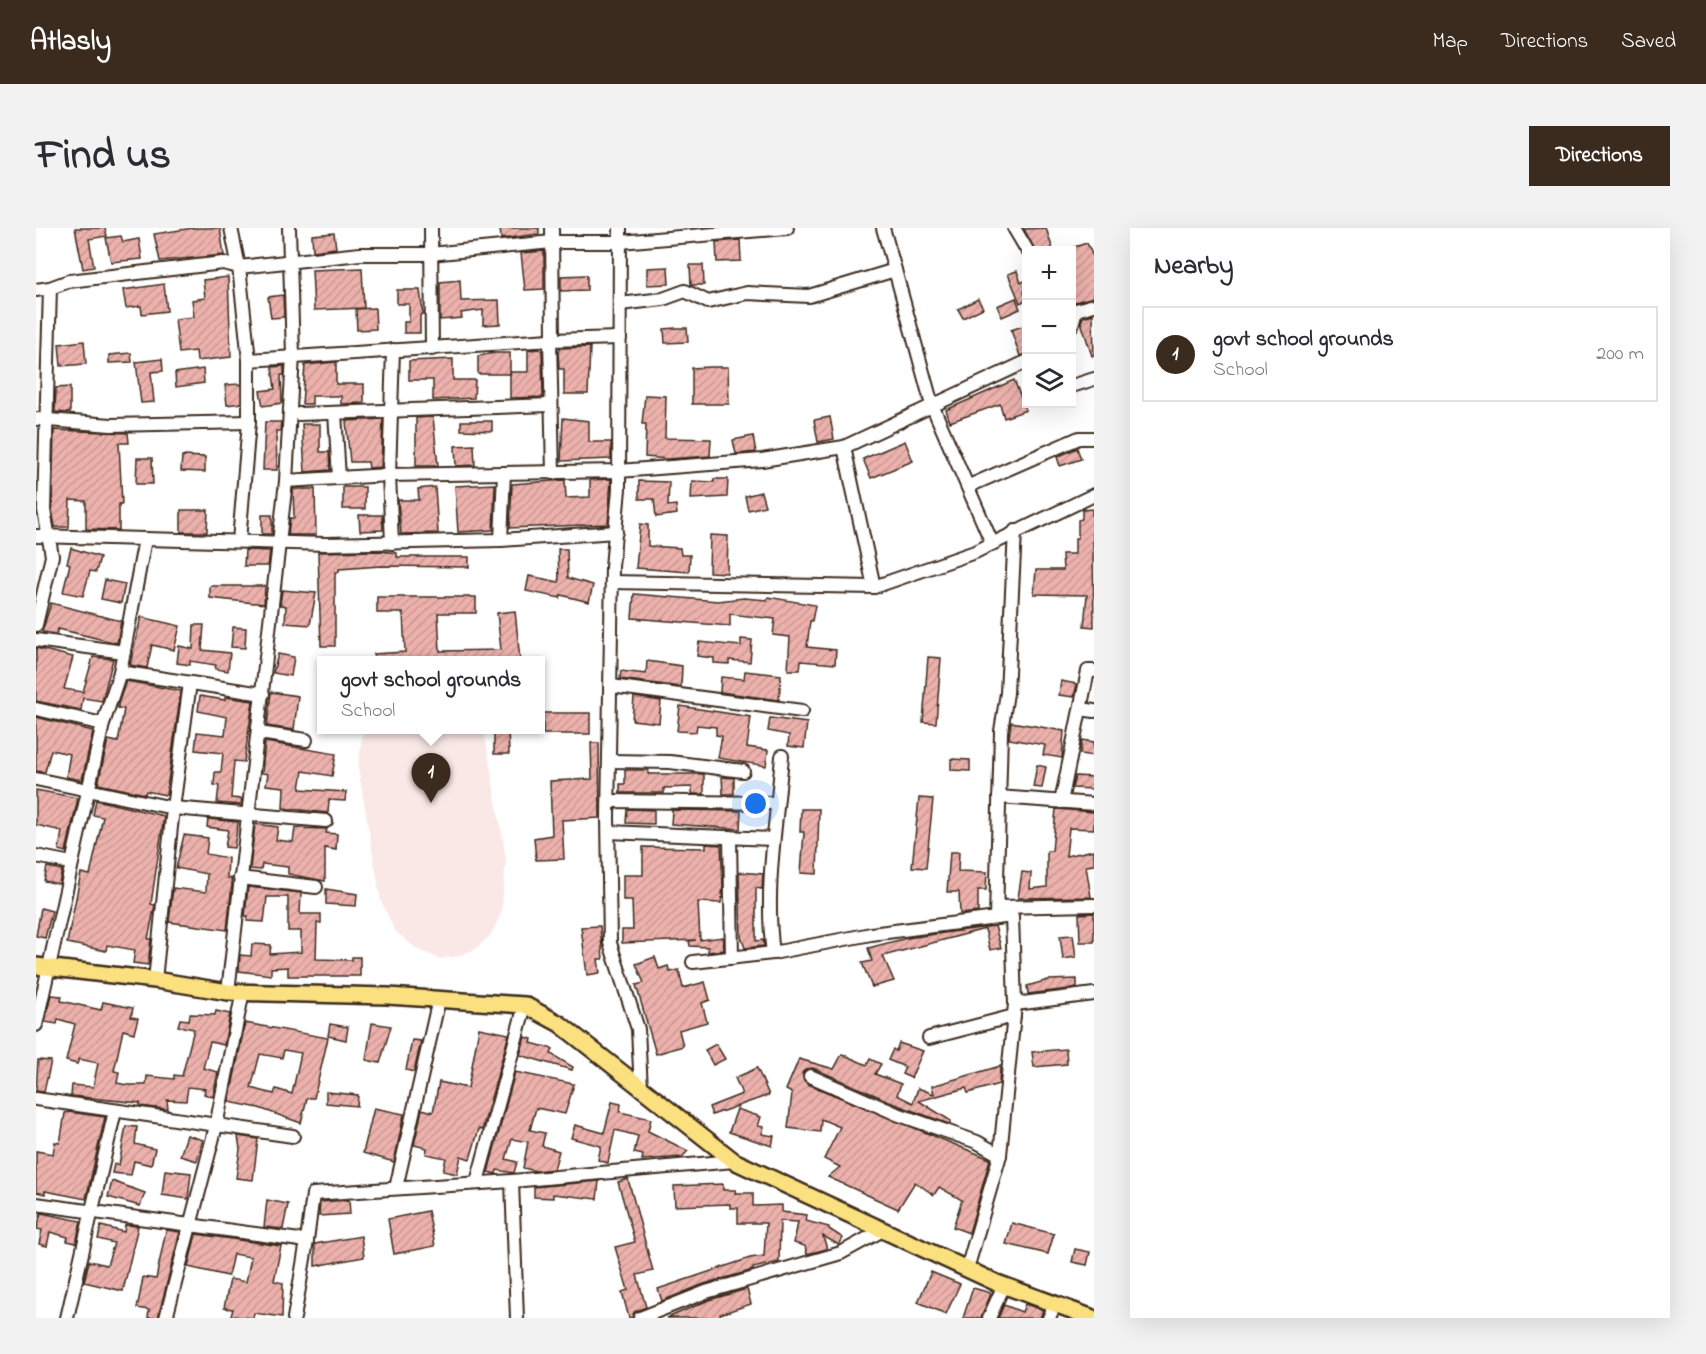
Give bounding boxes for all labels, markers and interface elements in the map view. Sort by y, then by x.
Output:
text: Atlasly [30,22,111,63]
text: Map [1432,27,1468,57]
text: Directions [1501,27,1588,57]
text: Saved [1621,27,1676,57]
text: Find us [36,126,171,187]
button: Directions [1529,126,1670,186]
map controls [1022,246,1076,408]
button: + [1022,246,1076,300]
text: Nearby [1154,248,1233,286]
button: − [1022,300,1076,354]
text: govt school grounds [1213,324,1394,356]
text: 1 [1172,340,1179,369]
text: 200 m [1596,340,1644,369]
button: layers [1022,354,1076,408]
text: School [1213,356,1268,385]
popup [317,656,545,734]
text: govt school grounds [341,665,521,697]
text: School [341,697,395,726]
pin: 1 [412,754,450,803]
your location [741,789,770,818]

